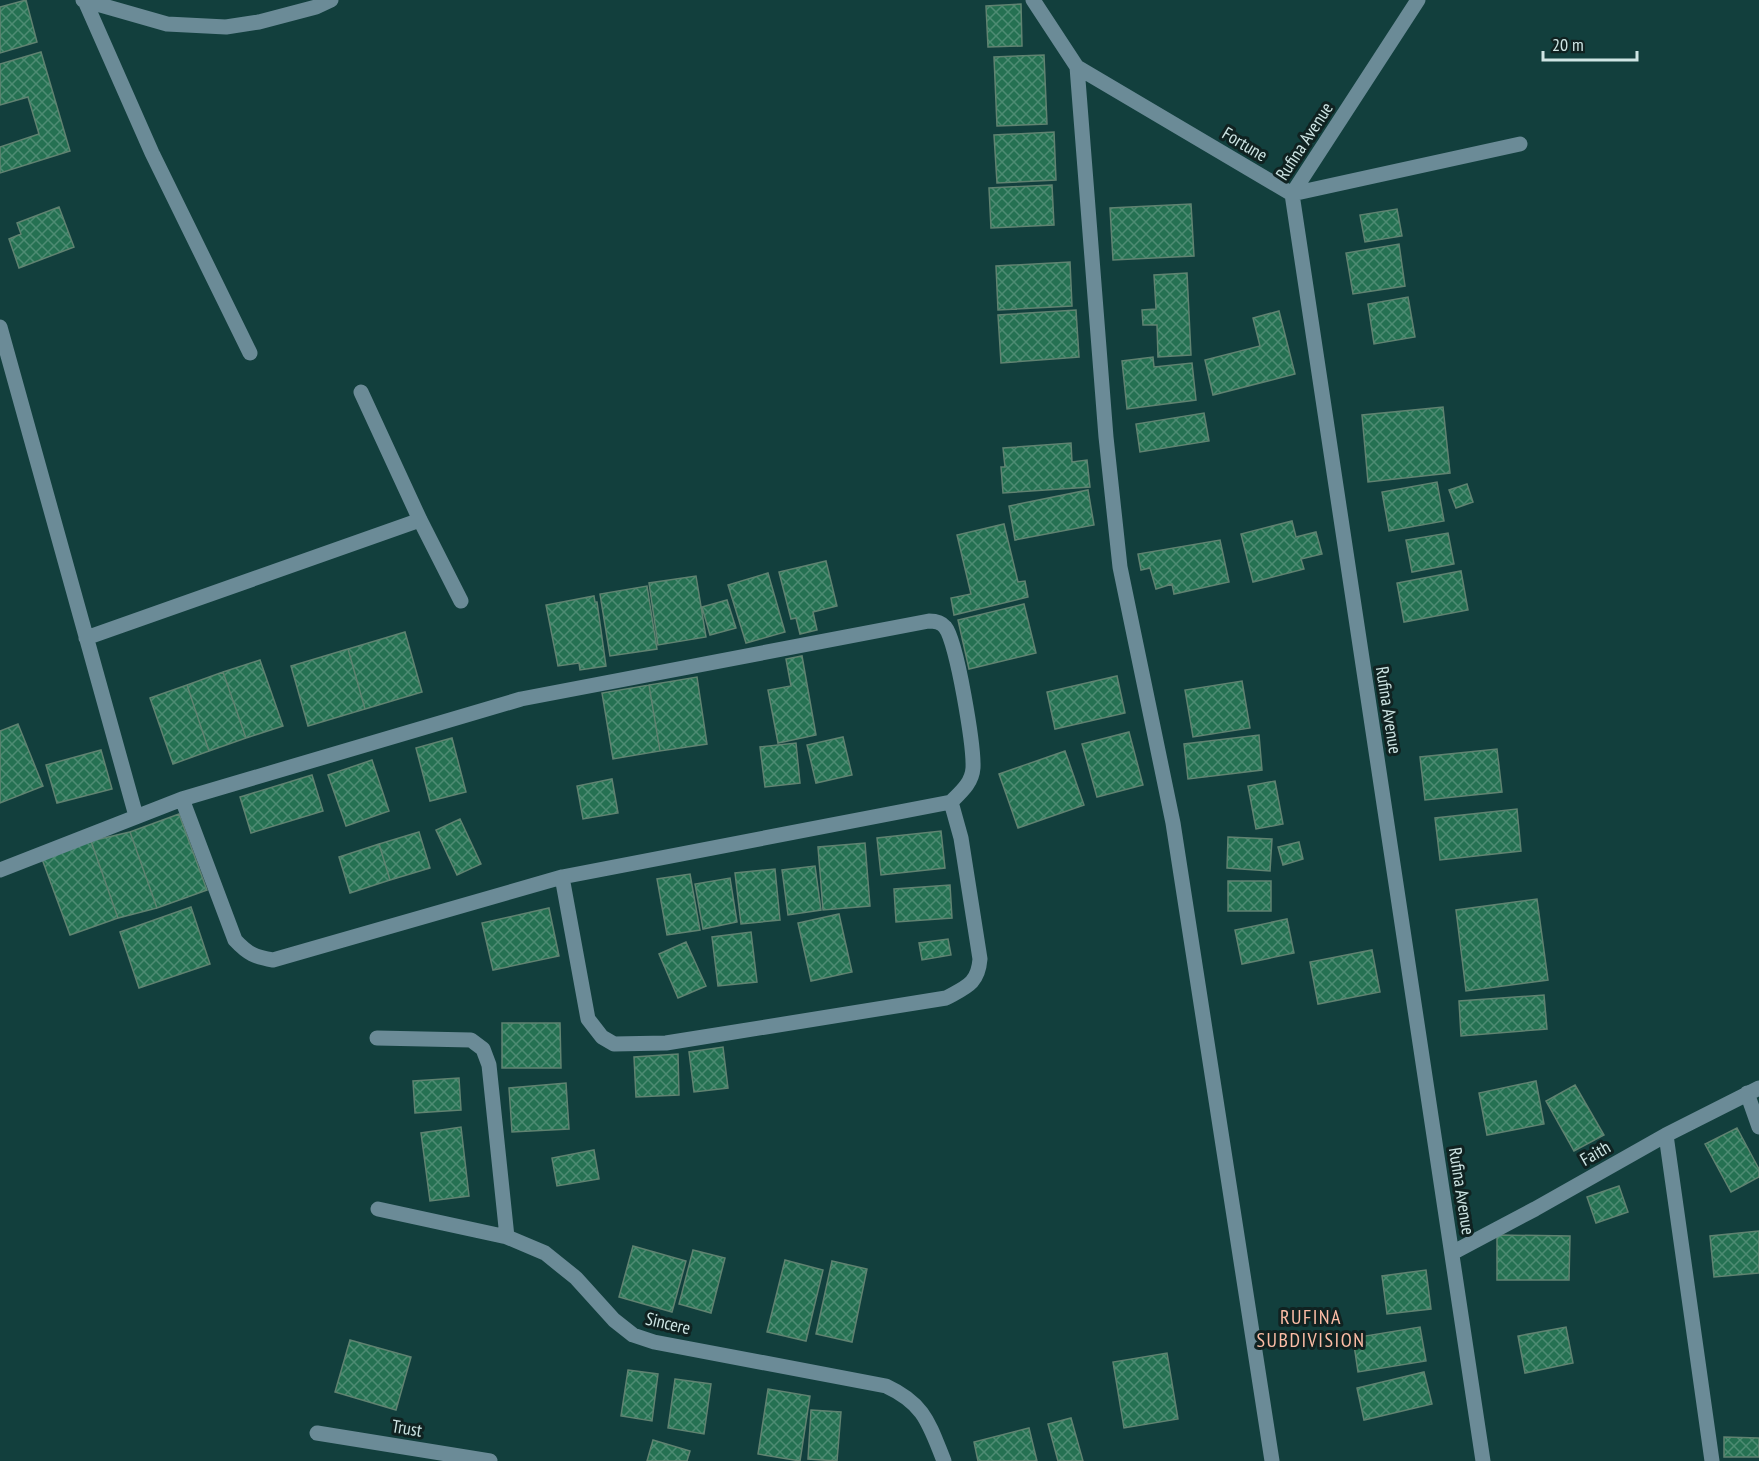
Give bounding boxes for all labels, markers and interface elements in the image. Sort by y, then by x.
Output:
scale bar [1543,24,1638,62]
text: 20 m [1552,33,1584,56]
street label: Rufina Avenue [1270,98,1338,184]
street label: Fortune [1218,122,1272,166]
street label: Rufina Avenue [1371,665,1407,755]
street label: Faith [1576,1135,1614,1171]
street label: Rufina Avenue [1444,1146,1480,1236]
district label: RUFINA SUBDIVISION [1257,1304,1365,1353]
street label: Sincere [643,1307,693,1339]
street label: Trust [390,1414,424,1442]

